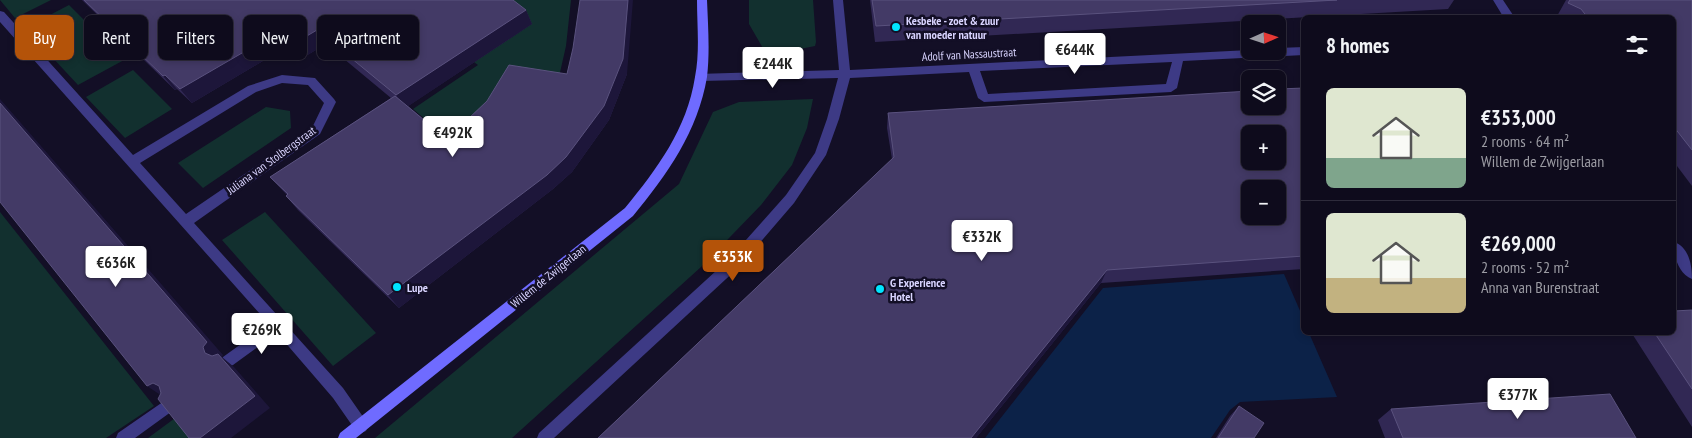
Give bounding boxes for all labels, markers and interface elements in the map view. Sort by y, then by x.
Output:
place label: Kesbeke - zoet & zuur van moeder natuur [905,13,999,42]
chip: Buy [15,15,74,60]
chip: Rent [84,15,148,60]
chip: Filters [158,15,233,60]
chip: New [243,15,307,60]
chip: Apartment [317,15,419,60]
north arrow [1241,15,1286,60]
map controls [1241,15,1286,225]
marker: Kesbeke - zoet & zuur van moeder natuur [890,21,902,33]
icon: filters [1623,31,1651,59]
pin: €644K [1040,32,1110,75]
text: 8 homes [1326,32,1389,59]
text: €644K [1056,39,1094,59]
street label: Adolf van Nassaustraat [921,44,1017,64]
pin: €244K [738,46,808,89]
text: €244K [754,53,792,73]
button: layers [1241,70,1286,115]
text: €353,000 [1481,104,1556,131]
icon: home [1366,108,1426,168]
pin: €492K [418,116,488,158]
street label: Juliana van Stolbergstraat [223,122,319,198]
text: €492K [434,122,472,142]
button: + [1241,125,1286,170]
text: 2 rooms · 64 m² [1481,131,1569,151]
text: Willem de Zwijgerlaan [1481,151,1604,171]
button: − [1241,180,1286,225]
pin: €332K [947,220,1017,262]
text: €332K [963,226,1001,246]
text: €269,000 [1481,230,1556,257]
icon: home [1366,233,1426,293]
pin: €353K [698,240,768,282]
street label: Willem de Zwijgerlaan [507,241,589,311]
pin: €636K [81,246,151,288]
text: €353K [714,246,752,266]
text: €636K [97,252,135,272]
text: 2 rooms · 52 m² [1481,257,1569,277]
place label: G Experience Hotel [890,275,945,304]
text: Anna van Burenstraat [1481,277,1599,297]
place label: Lupe [407,280,428,295]
marker: Lupe [391,281,403,293]
marker: G Experience Hotel [874,283,886,295]
pin: €269K [227,312,297,355]
text: €269K [243,319,281,339]
pin: €377K [1483,378,1553,420]
text: €377K [1499,384,1537,404]

